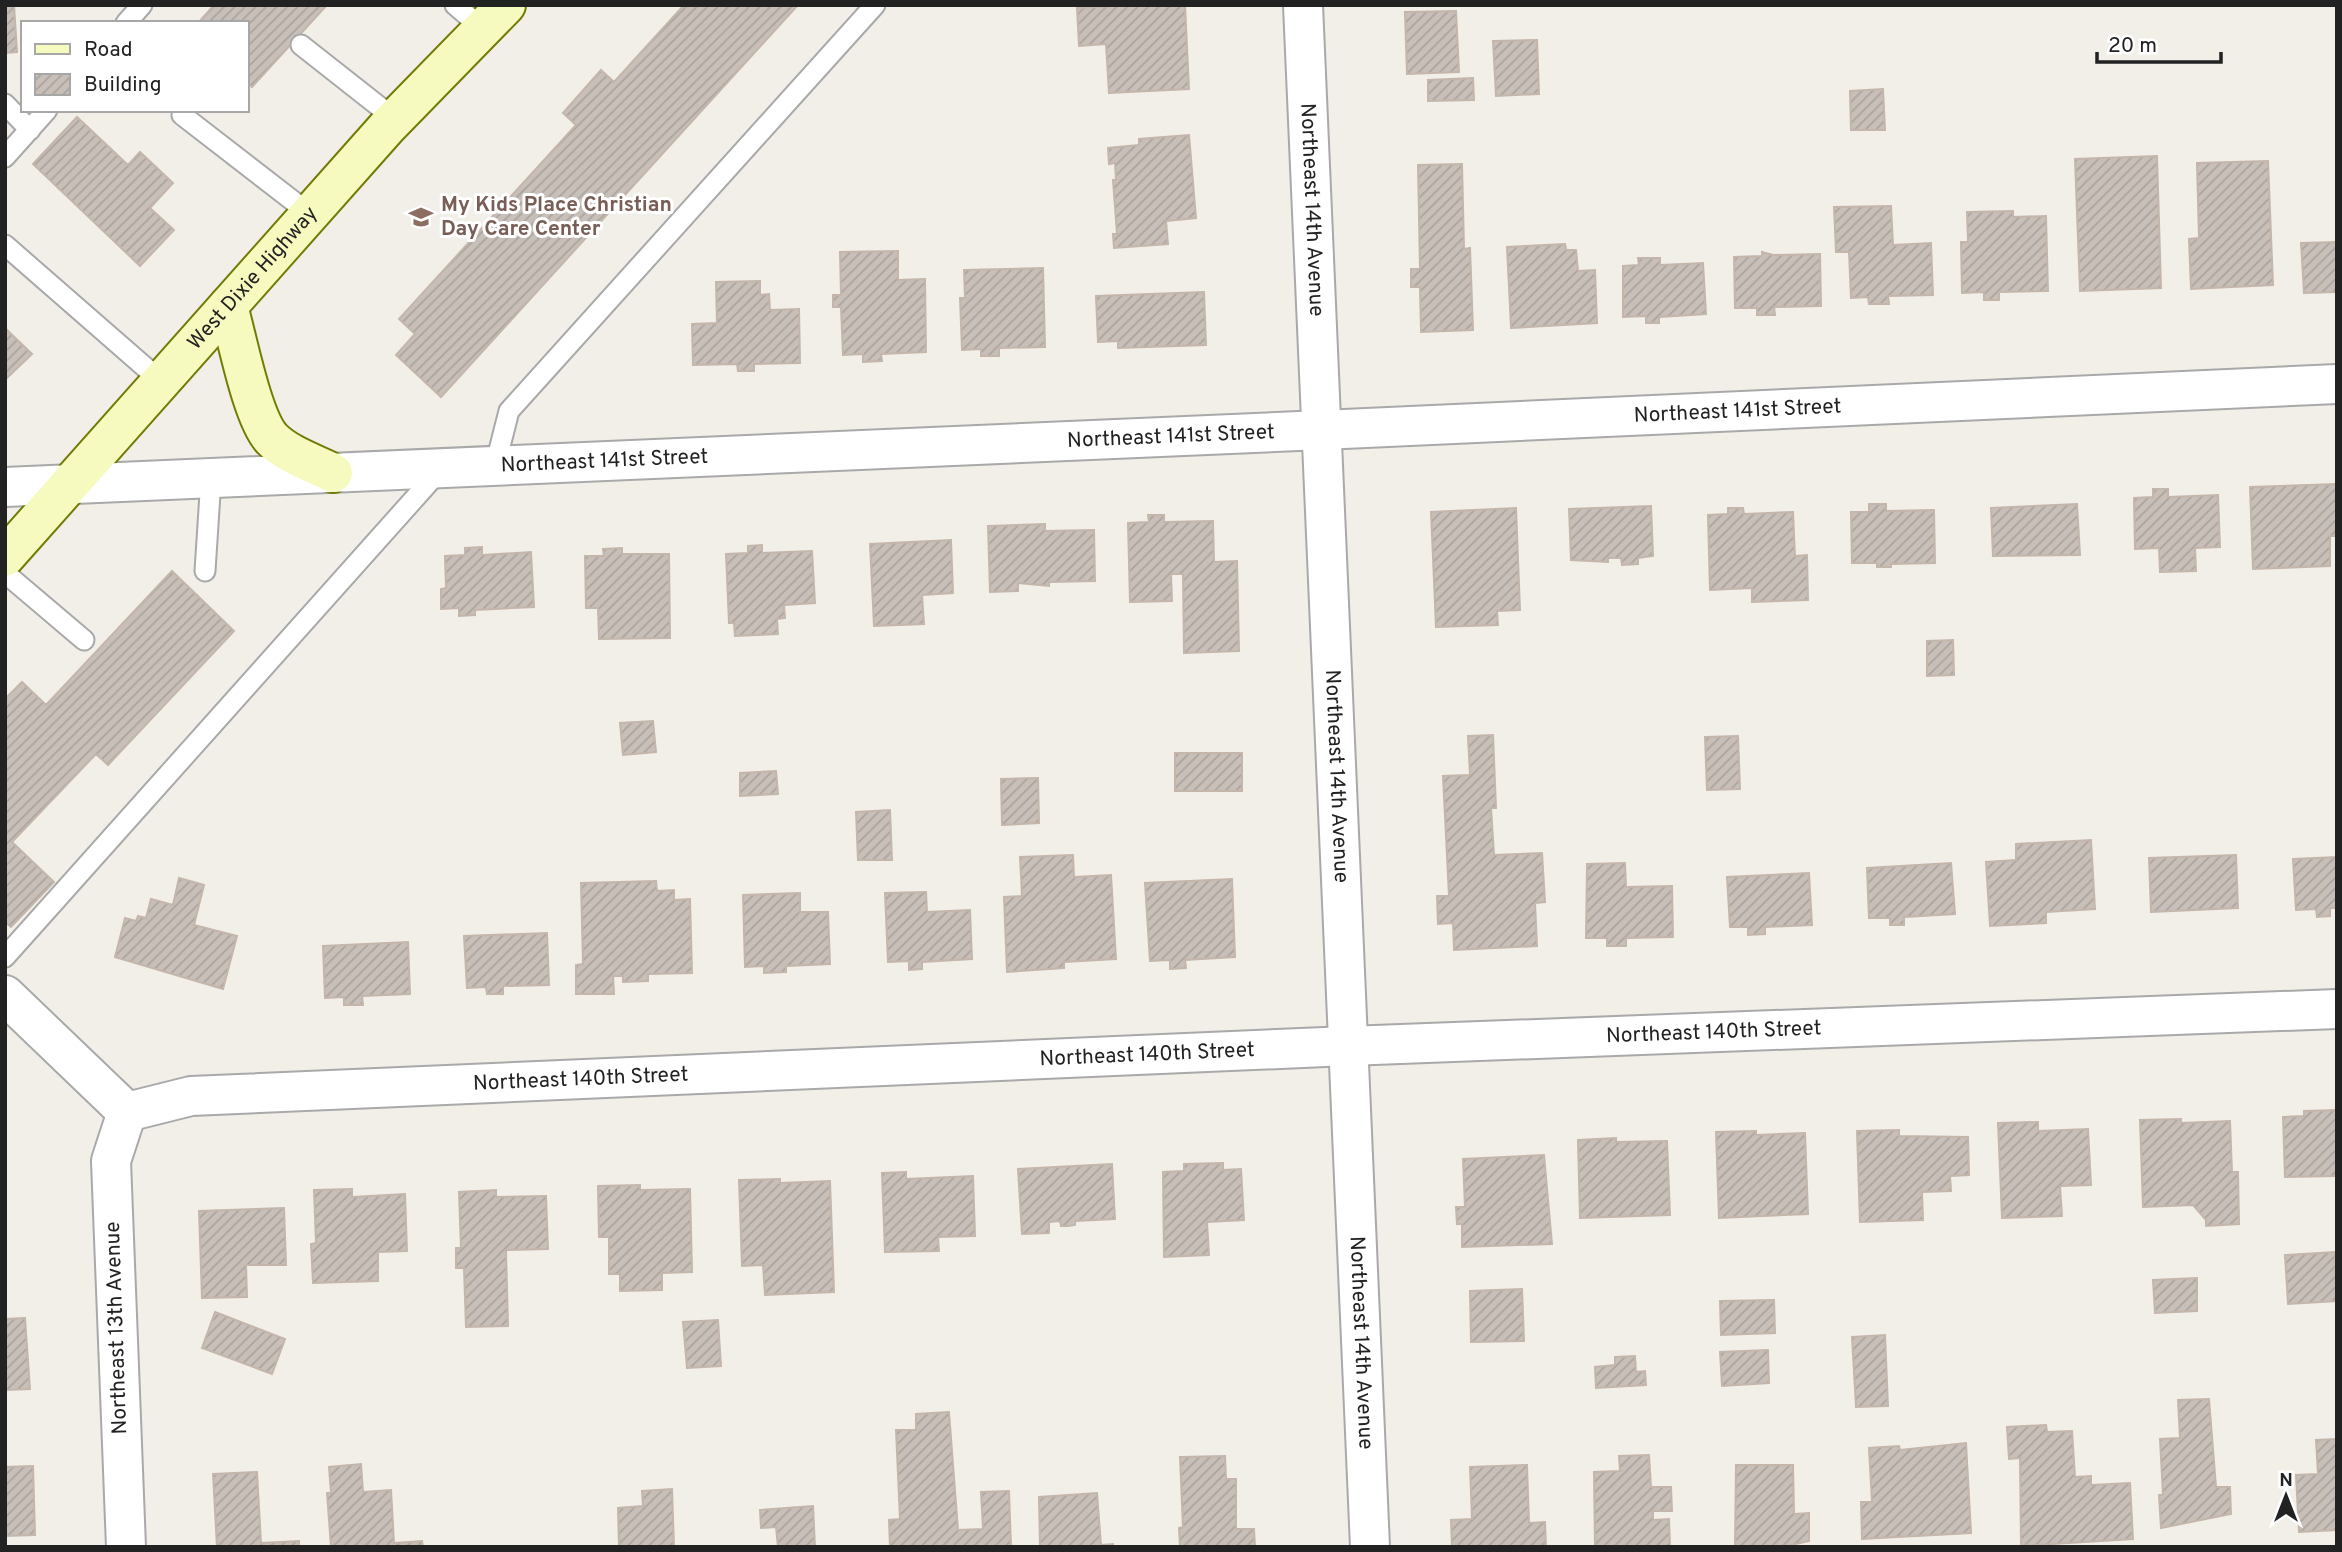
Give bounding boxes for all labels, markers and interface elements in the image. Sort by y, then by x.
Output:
legend [21,21,248,112]
scale bar [2097,21,2221,65]
text: 20 m [2108,33,2157,60]
text: Road [84,37,133,64]
text: Building [84,72,162,99]
street label: Northeast 14th Avenue [1294,102,1330,317]
place label: My Kids Place Christian Day Care Center [441,192,672,243]
street label: West Dixie Highway [182,201,324,356]
school or university icon: My Kids Place Christian Day Care Center [407,203,435,231]
street label: Northeast 141st Street [1633,393,1842,429]
street label: Northeast 141st Street [1067,419,1275,455]
street label: Northeast 141st Street [500,443,709,479]
street label: Northeast 14th Avenue [1318,669,1355,884]
street label: Northeast 140th Street [1605,1015,1822,1050]
street label: Northeast 140th Street [1039,1037,1255,1073]
street label: Northeast 140th Street [472,1061,689,1097]
street label: Northeast 13th Avenue [100,1221,134,1435]
street label: Northeast 14th Avenue [1343,1235,1379,1450]
north arrow [2251,1461,2321,1531]
text: N [2279,1469,2293,1493]

